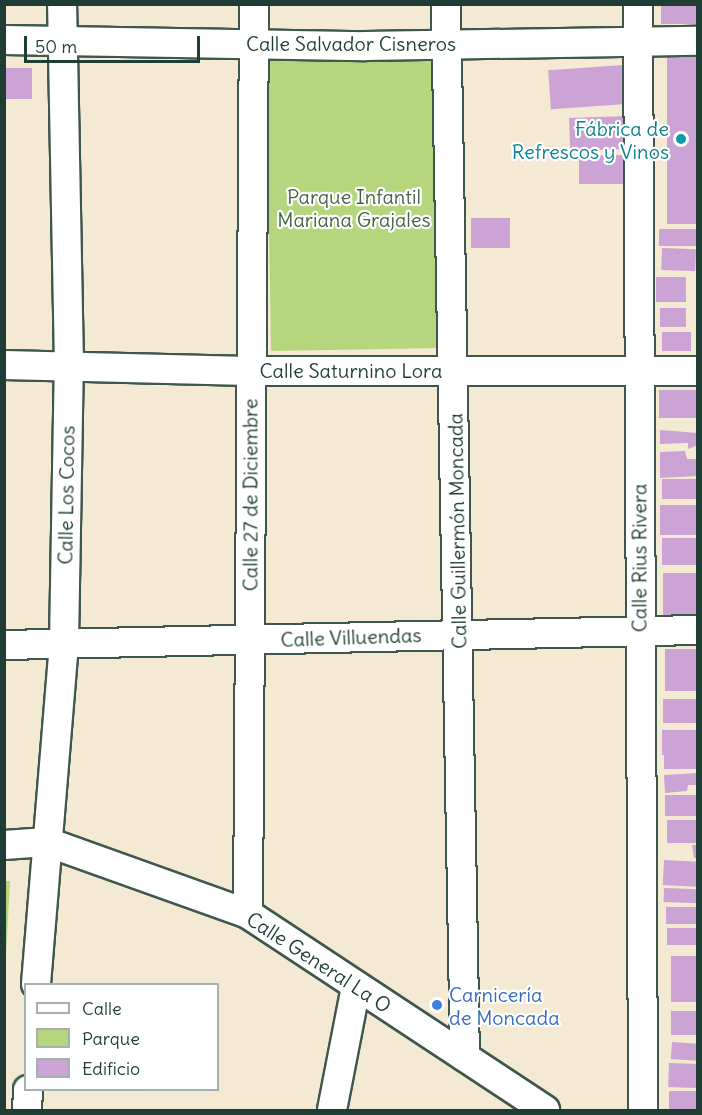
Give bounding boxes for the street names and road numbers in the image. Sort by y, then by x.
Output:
street label: Calle Salvador Cisneros [246,31,456,55]
street label: Calle Saturnino Lora [260,358,442,382]
street label: Calle 27 de Diciembre [238,399,262,591]
street label: Calle Guillermón Moncada [443,413,471,649]
street label: Calle Los Cocos [53,425,79,565]
street label: Calle Rius Rivera [627,484,651,632]
street label: Calle Villuendas [280,623,422,651]
street label: Calle General La O [242,906,396,1018]

